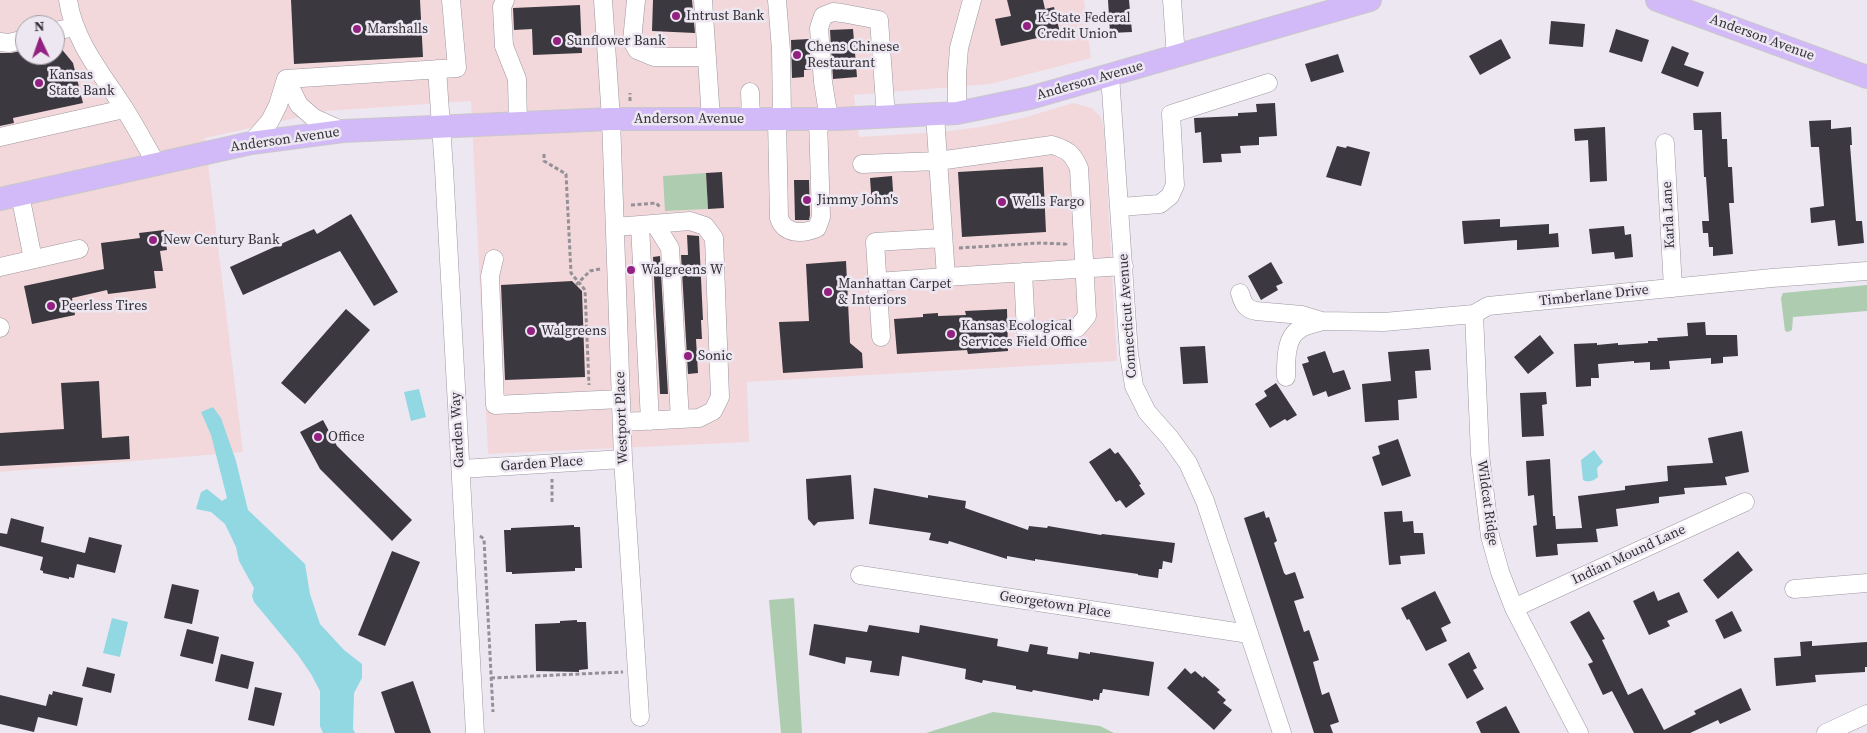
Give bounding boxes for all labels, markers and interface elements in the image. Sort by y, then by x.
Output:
place label: Intrust Bank [686,8,764,24]
marker: Intrust Bank [670,10,682,22]
place label: K-State Federal Credit Union [1037,10,1131,42]
street label: Anderson Avenue [1707,11,1817,65]
north arrow [15,15,65,65]
text: N [34,16,45,36]
marker: K-State Federal Credit Union [1021,20,1033,32]
place label: Marshalls [367,21,428,37]
marker: Marshalls [351,23,363,35]
place label: Sunflower Bank [567,33,666,49]
marker: Sunflower Bank [551,35,563,47]
place label: Chens Chinese Restaurant [807,39,899,72]
marker: Chens Chinese Restaurant [791,49,803,61]
street label: Anderson Avenue [1035,58,1145,104]
place label: Kansas State Bank [49,67,115,100]
marker: Kansas State Bank [33,77,45,89]
street label: Anderson Avenue [634,111,744,127]
street label: Anderson Avenue [229,124,341,156]
street label: Karla Lane [1659,181,1679,249]
place label: Jimmy John's [817,192,898,208]
marker: Jimmy John's [801,194,813,206]
place label: Wells Fargo [1012,194,1084,210]
marker: Wells Fargo [996,196,1008,208]
place label: New Century Bank [163,232,280,248]
marker: New Century Bank [147,234,159,246]
street label: Connecticut Avenue [1115,253,1141,379]
place label: Walgreens W [641,262,723,278]
marker: Walgreens W [625,264,637,276]
place label: Manhattan Carpet & Interiors [838,276,951,308]
street label: Timberlane Drive [1538,282,1650,310]
marker: Manhattan Carpet & Interiors [822,286,834,298]
place label: Peerless Tires [61,298,147,314]
marker: Peerless Tires [45,300,57,312]
place label: Kansas Ecological Services Field Office [961,318,1087,351]
place label: Walgreens [541,323,607,339]
marker: Walgreens [525,325,537,337]
marker: Kansas Ecological Services Field Office [945,328,957,340]
place label: Sonic [698,348,732,364]
marker: Sonic [682,350,694,362]
street label: Westport Place [612,371,632,465]
street label: Garden Way [448,392,468,468]
place label: Office [328,429,365,445]
marker: Office [312,431,324,443]
street label: Garden Place [500,453,584,475]
street label: Wildcat Ridge [1473,459,1501,547]
street label: Indian Mound Lane [1570,521,1688,589]
street label: Georgetown Place [998,588,1112,622]

